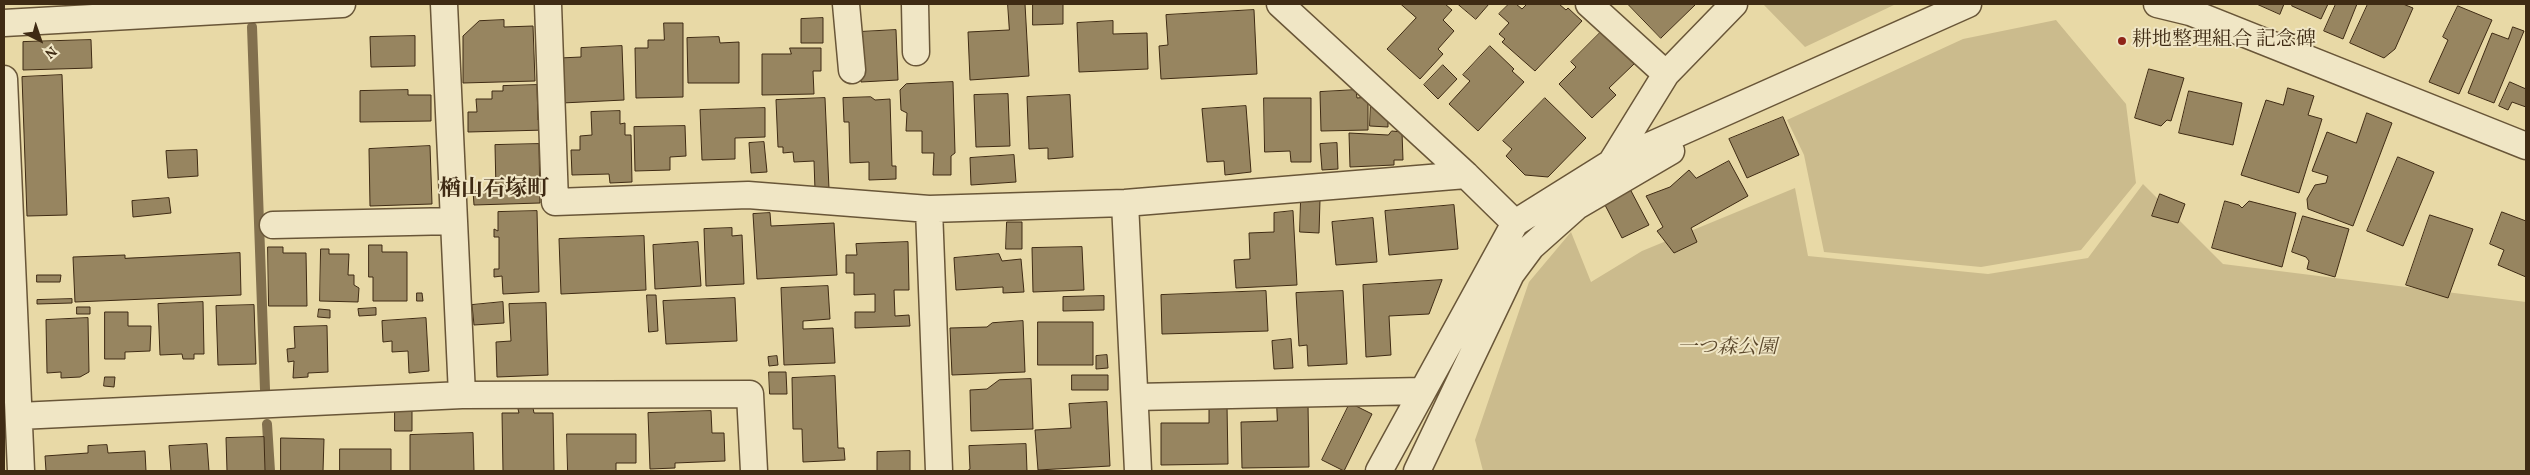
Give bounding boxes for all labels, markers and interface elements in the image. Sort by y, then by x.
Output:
north arrow [15,15,65,65]
place label: 耕地整理組合 記念碑 [2132,29,2316,53]
marker: 耕地整理組合 記念碑 [2116,35,2128,47]
text: N [40,41,60,62]
district label: 楢山石塚町 [439,178,549,204]
park label: 一つ森公園 [1677,337,1777,361]

